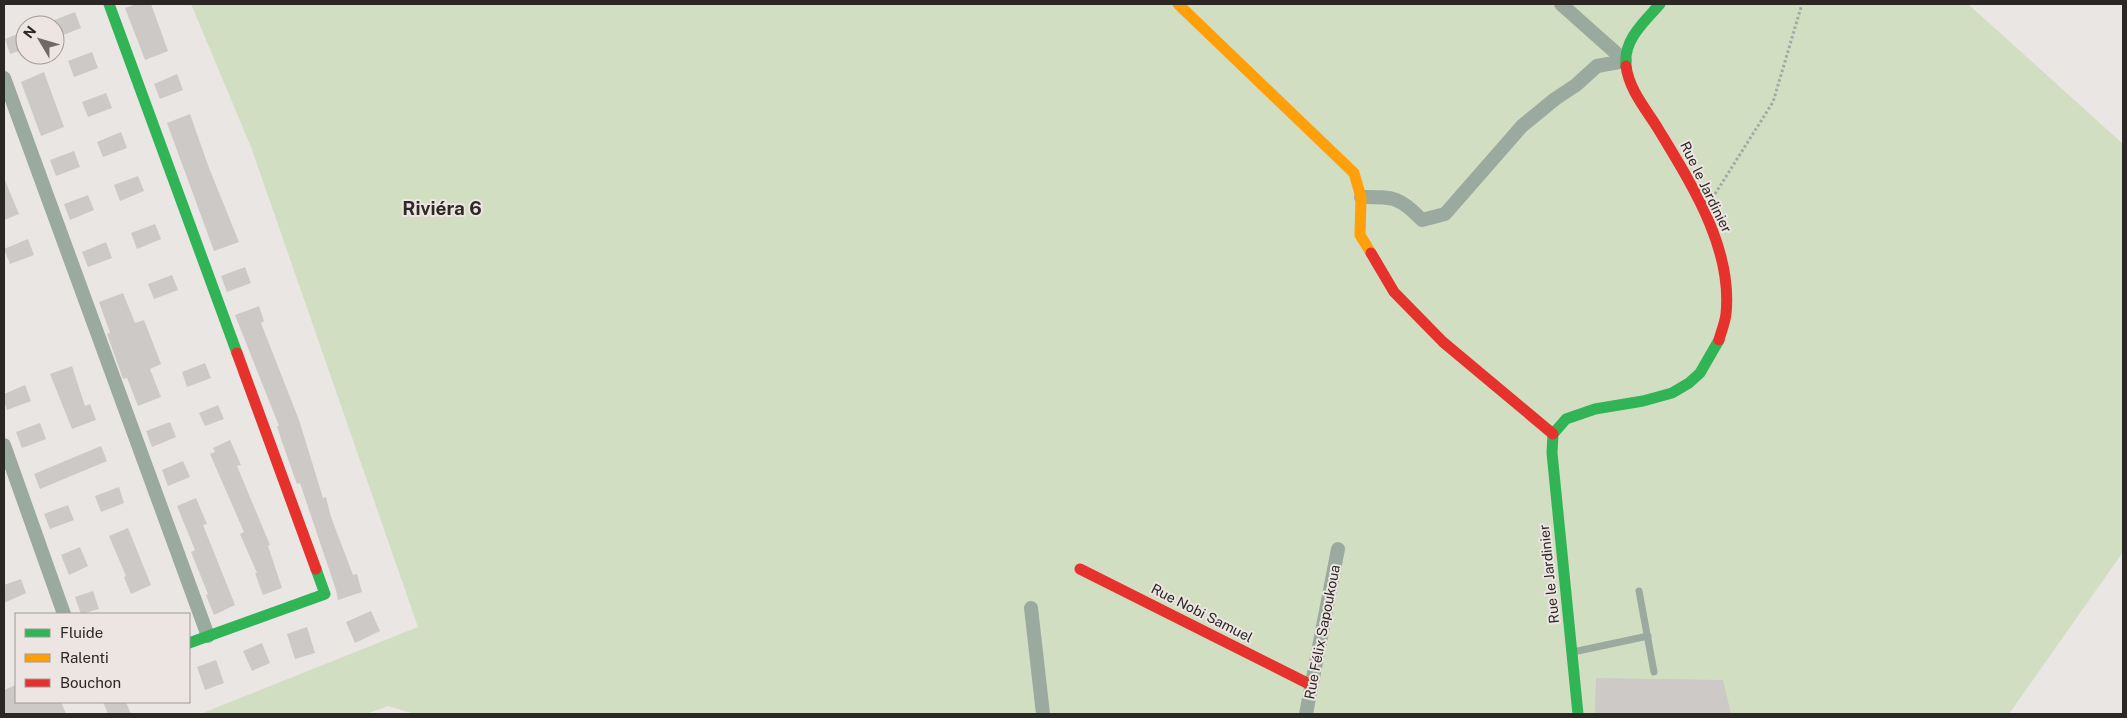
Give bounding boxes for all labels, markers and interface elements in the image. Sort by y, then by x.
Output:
north arrow [15,15,65,65]
text: N [20,23,39,41]
street label: Rue le Jardinier [1677,139,1735,235]
district label: Riviéra 6 [402,197,482,219]
street label: Rue le Jardinier [1536,524,1562,624]
street label: Rue Félix Sapoukoua [1301,563,1343,701]
street label: Rue Nobi Samuel [1149,580,1255,646]
legend [15,613,190,703]
text: Fluide [60,624,103,641]
text: Ralenti [60,649,109,666]
text: Bouchon [60,674,121,691]

